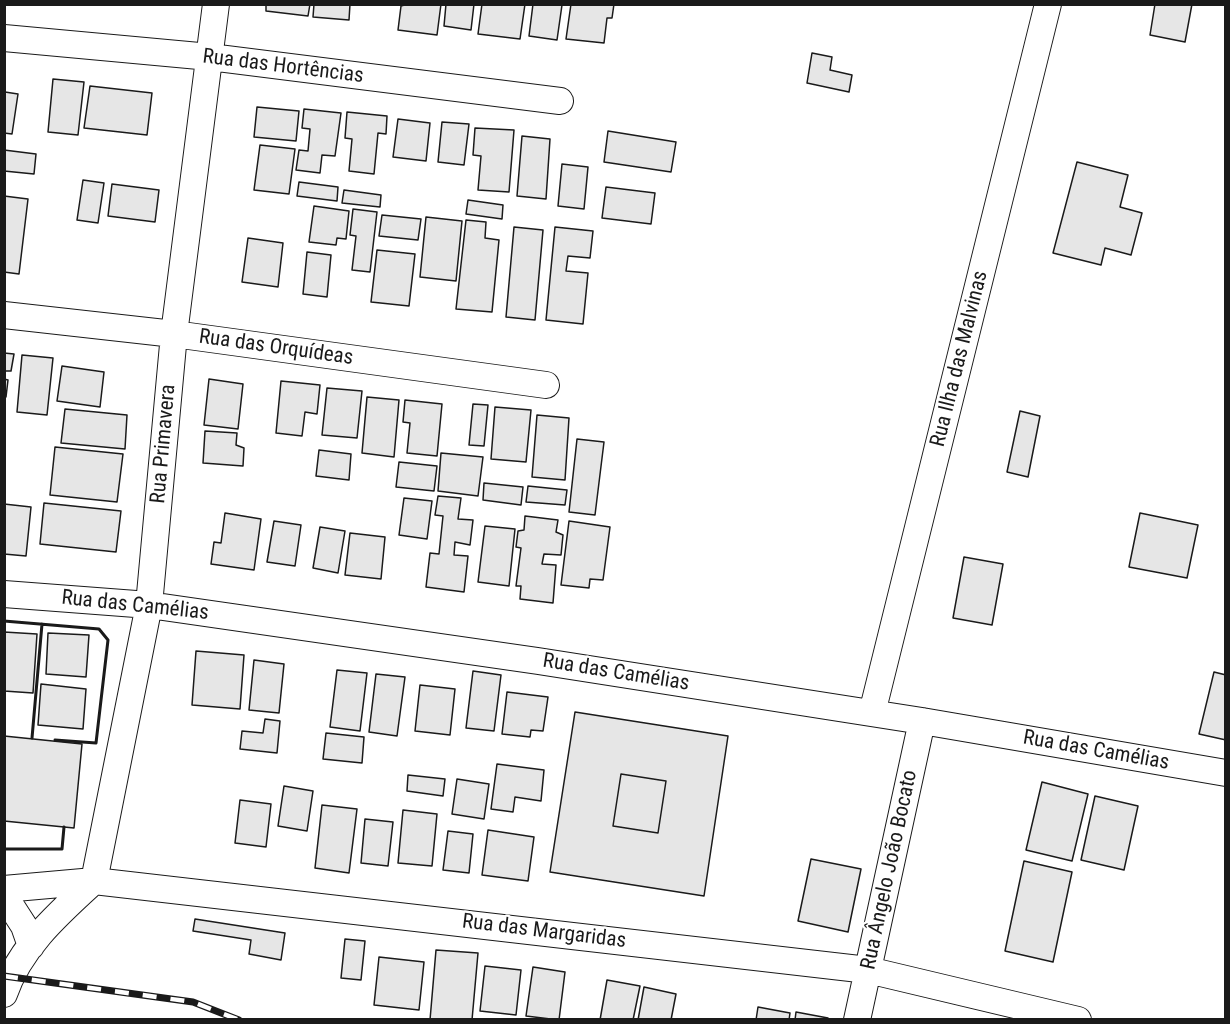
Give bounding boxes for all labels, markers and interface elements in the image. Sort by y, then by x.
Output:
street label: Rua das Hortências [201,45,365,89]
street label: Rua Ilha das Malvinas [926,268,994,450]
street label: Rua das Orquídeas [197,325,355,371]
street label: Rua Primavera [146,383,182,505]
street label: Rua das Camélias [60,586,210,626]
street label: Rua das Camélias [541,649,691,697]
street label: Rua das Camélias [1021,726,1171,776]
street label: Rua Ângelo João Bocato [857,768,923,972]
street label: Rua das Margaridas [461,909,627,955]

